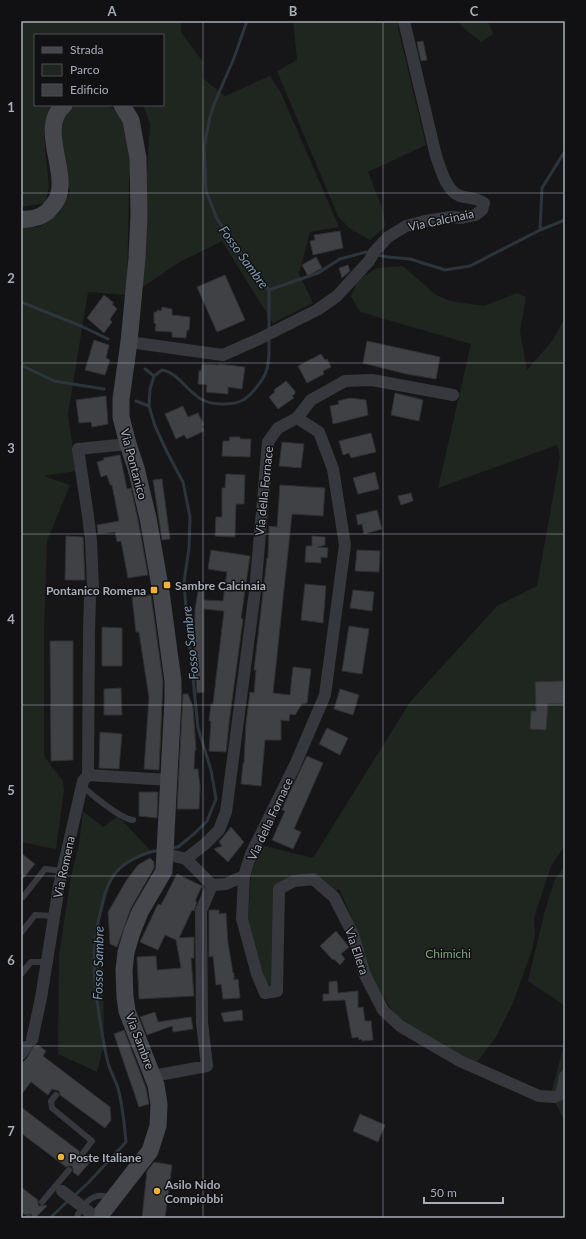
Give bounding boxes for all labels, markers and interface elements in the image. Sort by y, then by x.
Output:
text: A [106,3,117,19]
text: B [289,3,298,19]
text: C [470,3,479,19]
legend [34,34,164,106]
text: Strada [70,42,103,57]
text: Parco [70,62,100,77]
text: Edificio [70,82,109,97]
text: 1 [7,99,15,115]
street label: Via Calcinaia [407,206,475,234]
water label: Fosso Sambre [216,222,272,292]
text: 2 [7,270,15,286]
street label: Via Pontanico [117,427,151,501]
text: 3 [7,440,15,456]
street label: Via della Fornace [252,446,276,536]
place label: Sambre Calcinaia [175,578,266,593]
marker: Sambre Calcinaia [162,580,172,590]
place label: Pontanico Romena [46,583,146,598]
marker: Pontanico Romena [149,585,159,595]
water label: Fosso Sambre [178,605,202,681]
text: 4 [7,611,15,627]
street label: Via della Fornace [244,775,296,863]
text: 5 [7,782,15,798]
street label: Via Romena [50,835,78,899]
street label: Via Ellera [342,925,372,977]
water label: Fosso Sambre [89,926,107,1000]
park label: Chimichi [425,946,471,961]
text: 6 [7,952,15,968]
street label: Via Sambre [122,1011,158,1071]
text: 7 [7,1123,15,1139]
place label: Poste Italiane [69,1150,142,1165]
marker: Poste Italiane [56,1152,66,1162]
place label: Asilo Nido Compiobbi [164,1177,223,1206]
scale bar [424,1179,503,1205]
text: 50 m [430,1185,457,1200]
marker: Asilo Nido Compiobbi [152,1186,162,1196]

